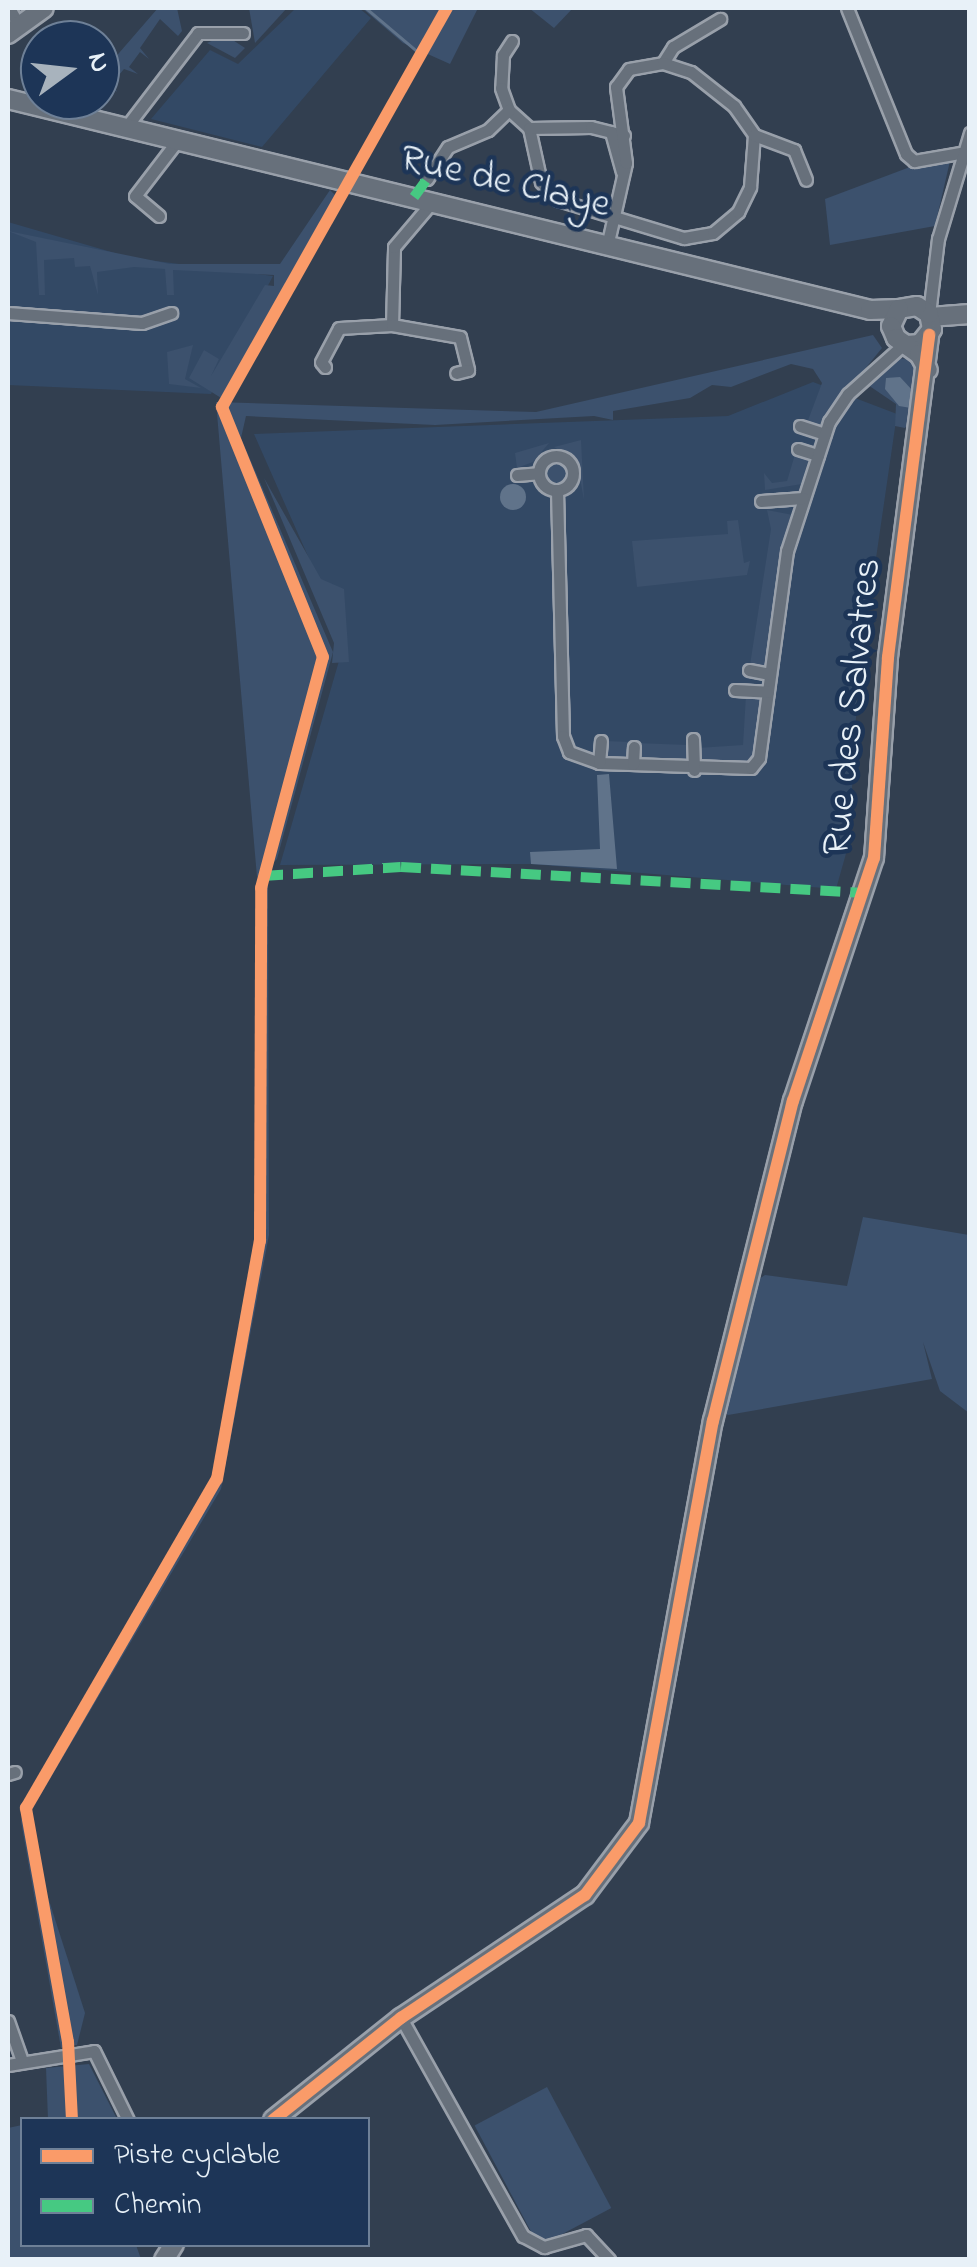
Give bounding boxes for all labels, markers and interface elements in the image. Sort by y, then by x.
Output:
north arrow [20,20,120,120]
text: N [75,48,120,77]
street label: Rue de Claye [396,136,614,230]
street label: Rue des Salvatres [815,556,893,858]
legend [20,2117,370,2247]
text: Piste cyclable [114,2134,280,2178]
text: Chemin [114,2184,202,2228]

